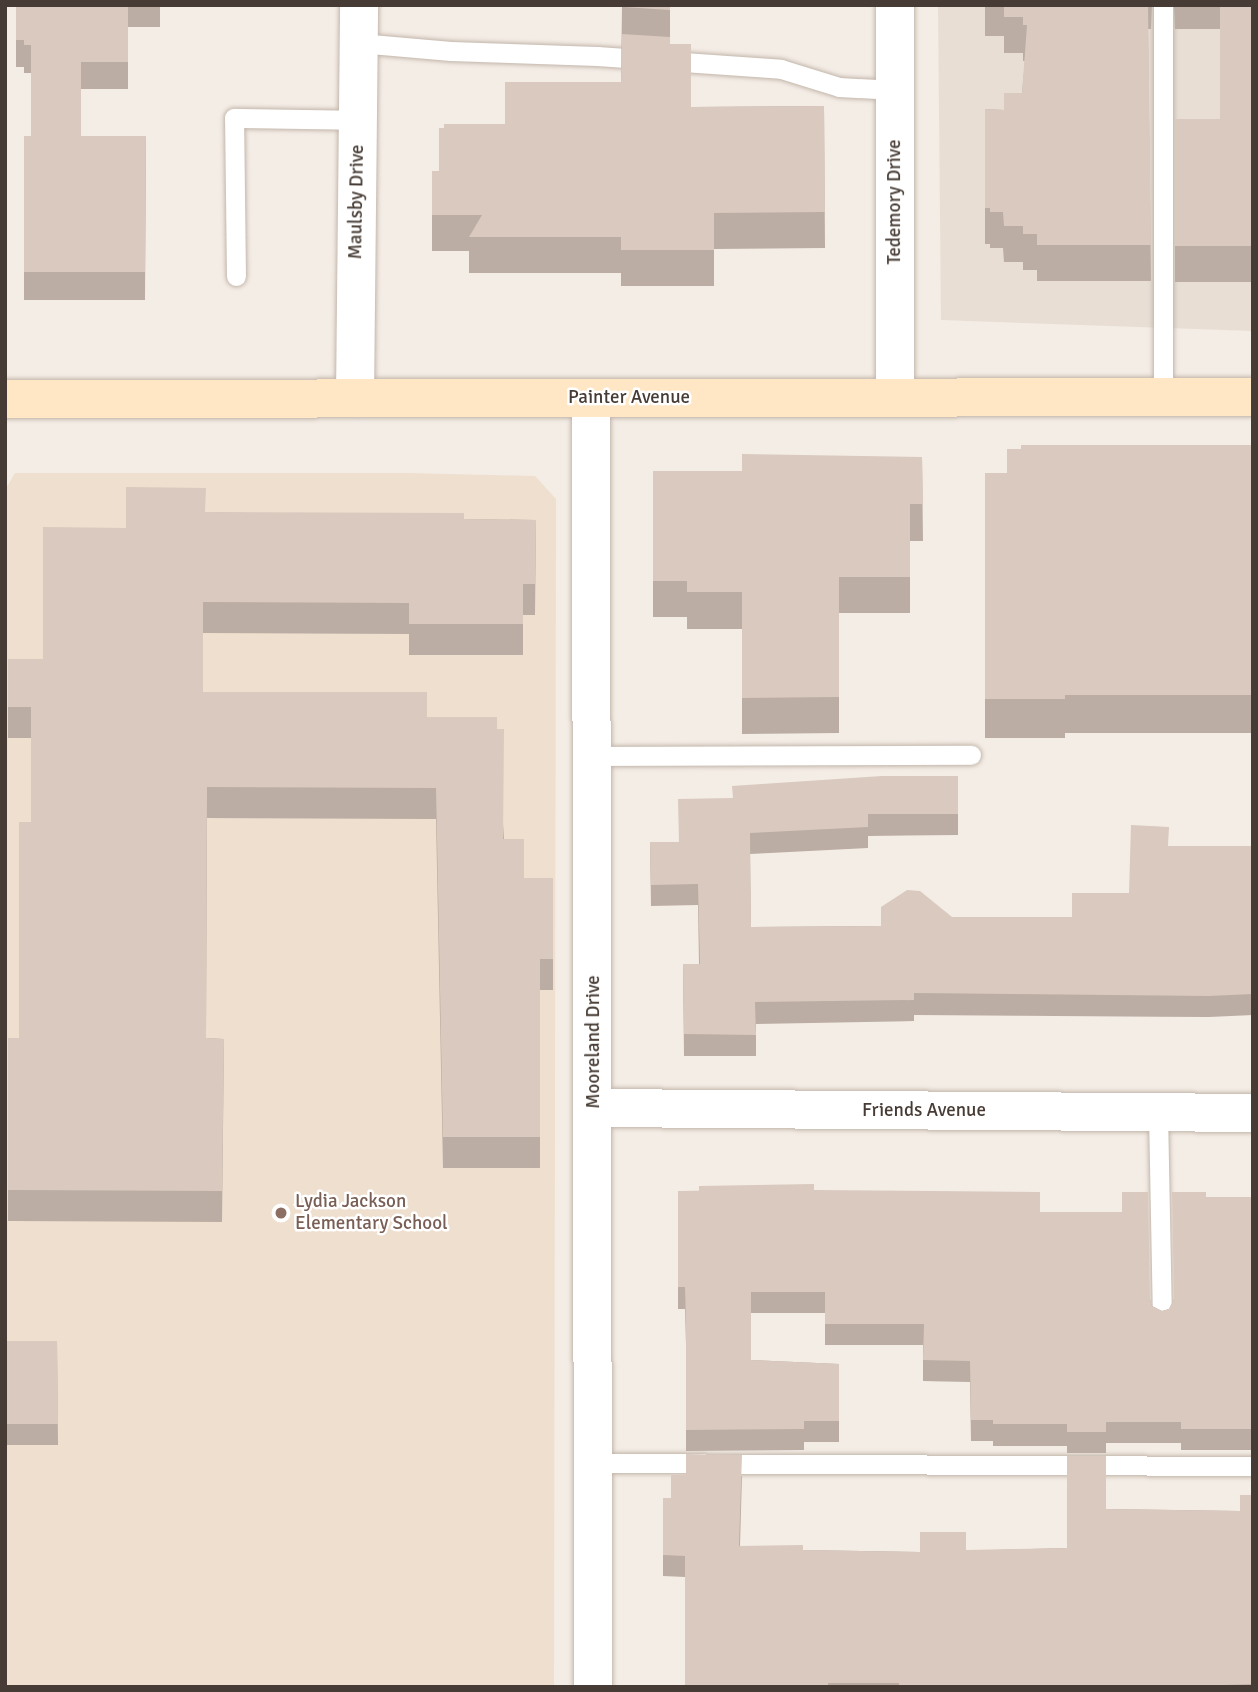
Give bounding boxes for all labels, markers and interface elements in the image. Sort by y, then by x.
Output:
street label: Tedemory Drive [884,140,906,264]
street label: Maulsby Drive [345,144,369,260]
street label: Painter Avenue [568,387,690,409]
street label: Mooreland Drive [583,975,605,1109]
street label: Friends Avenue [862,1100,986,1122]
place label: Lydia Jackson Elementary School [295,1191,448,1235]
marker: Lydia Jackson Elementary School [273,1205,289,1221]

